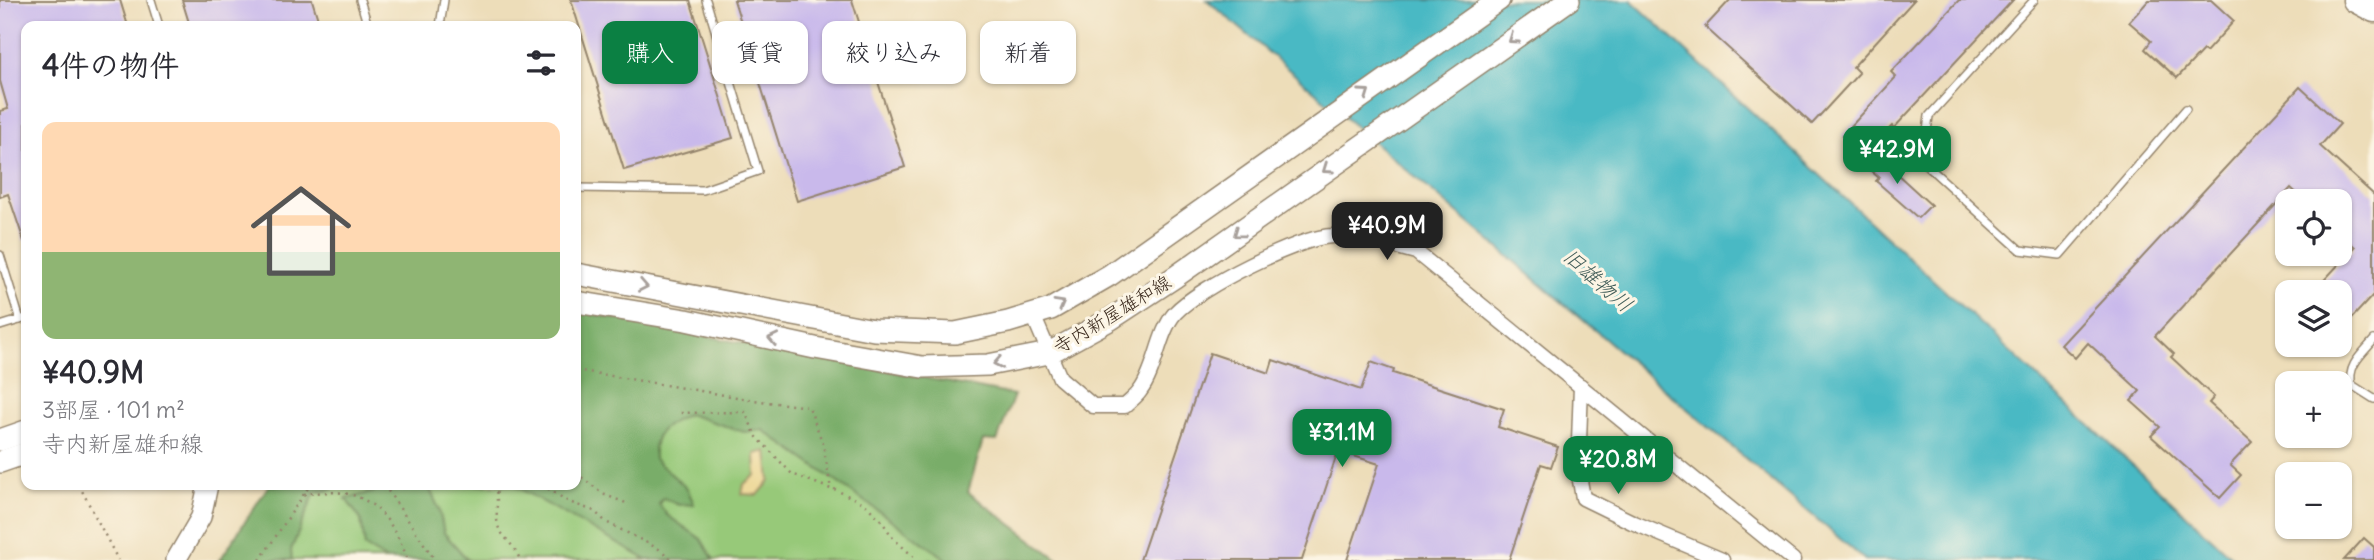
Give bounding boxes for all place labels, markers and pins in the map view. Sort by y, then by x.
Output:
pin: ¥42.9M [1840,127,1954,186]
pin: ¥40.9M [1330,202,1444,262]
pin: ¥31.1M [1285,410,1399,469]
pin: ¥20.8M [1561,436,1675,496]

